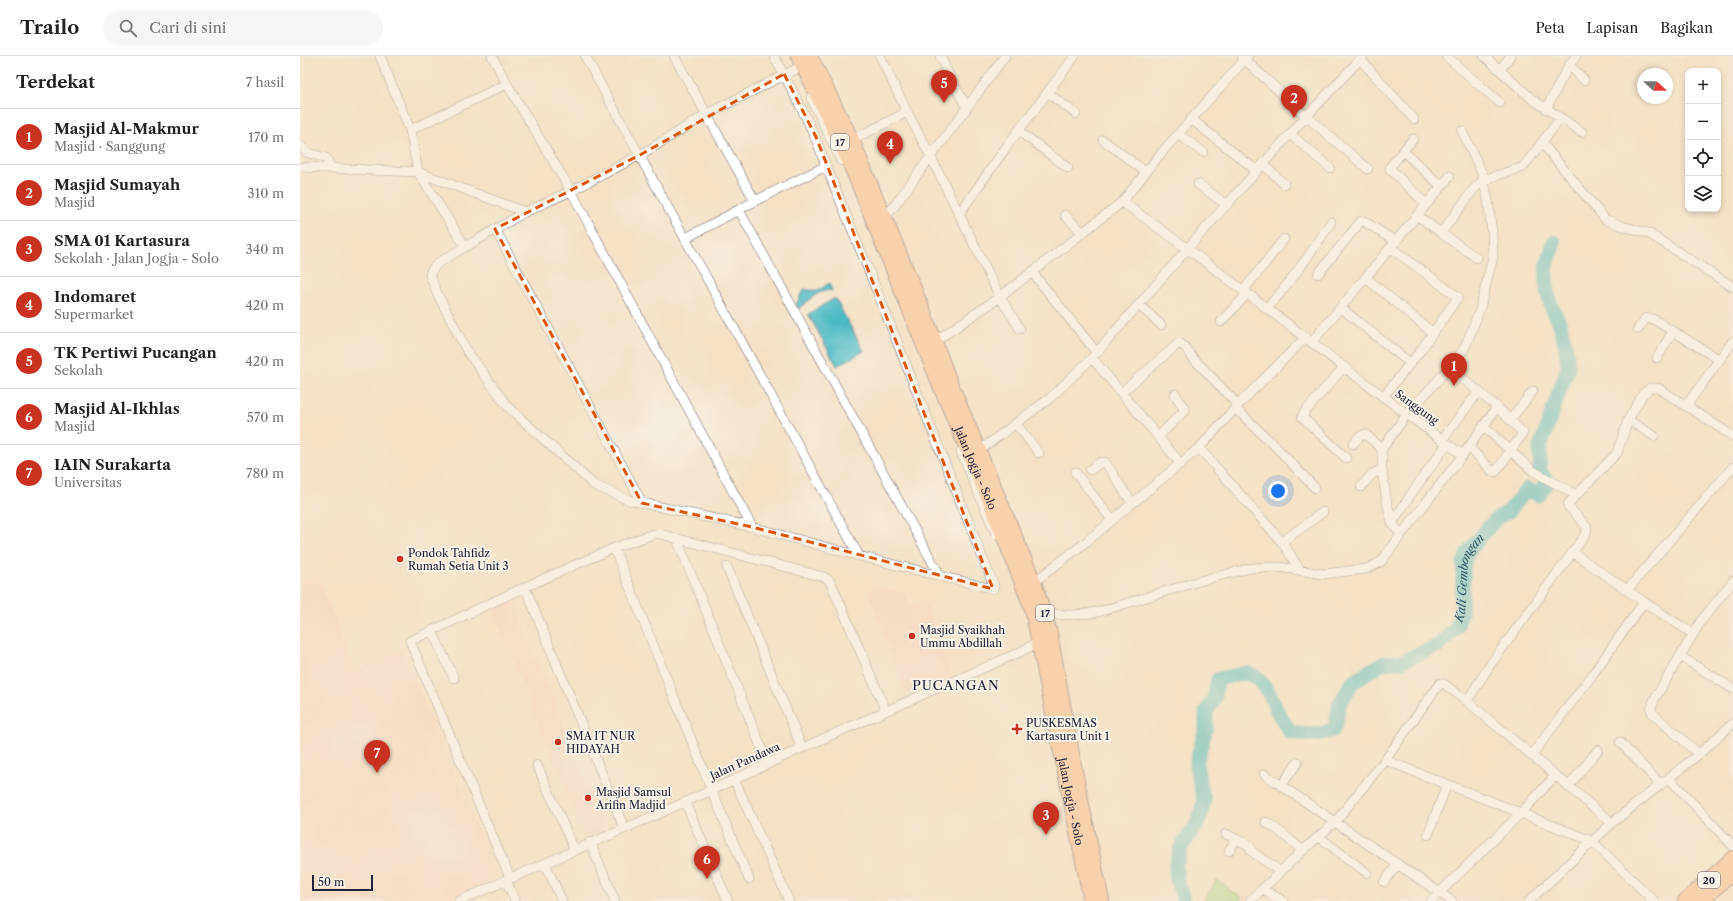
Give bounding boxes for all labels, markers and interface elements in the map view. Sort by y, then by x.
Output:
search box [103,10,383,46]
text: Trailo [20,16,79,39]
icon: search [117,17,139,39]
text: Cari di sini [149,18,226,37]
text: Peta [1535,19,1565,37]
text: Lapisan [1587,19,1638,37]
text: Bagikan [1660,19,1713,37]
north arrow [1637,68,1673,104]
map controls [1685,68,1721,212]
button: + [1685,68,1721,104]
pin: 5 [931,70,957,103]
text: Terdekat [16,72,95,92]
text: 7 hasil [246,74,284,90]
pin: 2 [1281,85,1307,118]
button: − [1685,104,1721,140]
text: Masjid Al-Makmur [54,119,199,138]
text: 1 [26,129,32,145]
text: 170 m [248,129,284,145]
pin: 4 [877,131,903,164]
road number: 17 [831,134,849,150]
text: Masjid · Sanggung [54,138,165,154]
button: locate [1685,140,1721,176]
text: Masjid Sumayah [54,175,180,194]
button: layers [1685,176,1721,212]
text: 2 [25,185,33,201]
text: 310 m [248,185,284,201]
text: Masjid [54,194,95,210]
text: SMA 01 Kartasura [54,231,190,250]
text: 3 [25,241,33,257]
text: 340 m [246,241,284,257]
text: Sekolah · Jalan Jogja - Solo [54,250,219,266]
text: Indomaret [54,287,136,306]
text: 4 [25,297,33,313]
text: 420 m [245,297,284,313]
text: Supermarket [54,306,134,322]
text: TK Pertiwi Pucangan [54,343,217,362]
text: 5 [25,353,33,369]
text: 420 m [245,353,284,369]
pin: 1 [1441,353,1467,386]
text: Sekolah [54,362,103,378]
street label: Sanggung [1393,387,1442,428]
text: Masjid Al-Ikhlas [54,399,180,418]
text: 6 [25,409,33,425]
text: 570 m [247,409,284,425]
text: Masjid [54,418,95,434]
street label: Jalan Jogja - Solo [951,423,1000,512]
text: IAIN Surakarta [54,455,171,474]
text: 7 [26,465,32,481]
text: 780 m [246,465,284,481]
text: Universitas [54,474,122,490]
your location [1268,481,1288,501]
water label: Kali Gembongan [1450,530,1487,625]
place label: Pondok Tahfidz Rumah Setia Unit 3 [408,546,509,573]
marker: Pondok Tahfidz Rumah Setia Unit 3 [395,554,405,564]
road number: 17 [1036,605,1054,621]
place label: Masjid Syaikhah Ummu Abdillah [920,623,1005,650]
marker: Masjid Syaikhah Ummu Abdillah [907,631,917,641]
district label: PUCANGAN [912,677,1000,693]
place label: PUSKESMAS Kartasura Unit 1 [1026,716,1110,743]
marker: PUSKESMAS Kartasura Unit 1 [1011,723,1023,735]
place label: SMA IT NUR HIDAYAH [566,729,636,756]
marker: SMA IT NUR HIDAYAH [553,737,563,747]
street label: Jalan Pandawa [706,739,782,783]
pin: 7 [364,740,390,773]
street label: Jalan Jogja - Solo [1055,754,1087,847]
place label: Masjid Samsul Arifin Madjid [595,785,672,812]
marker: Masjid Samsul Arifin Madjid [583,793,593,803]
pin: 3 [1033,802,1059,835]
pin: 6 [694,846,720,879]
road number: 20 [1698,872,1720,888]
scale bar [312,873,373,892]
text: 50 m [318,875,344,889]

